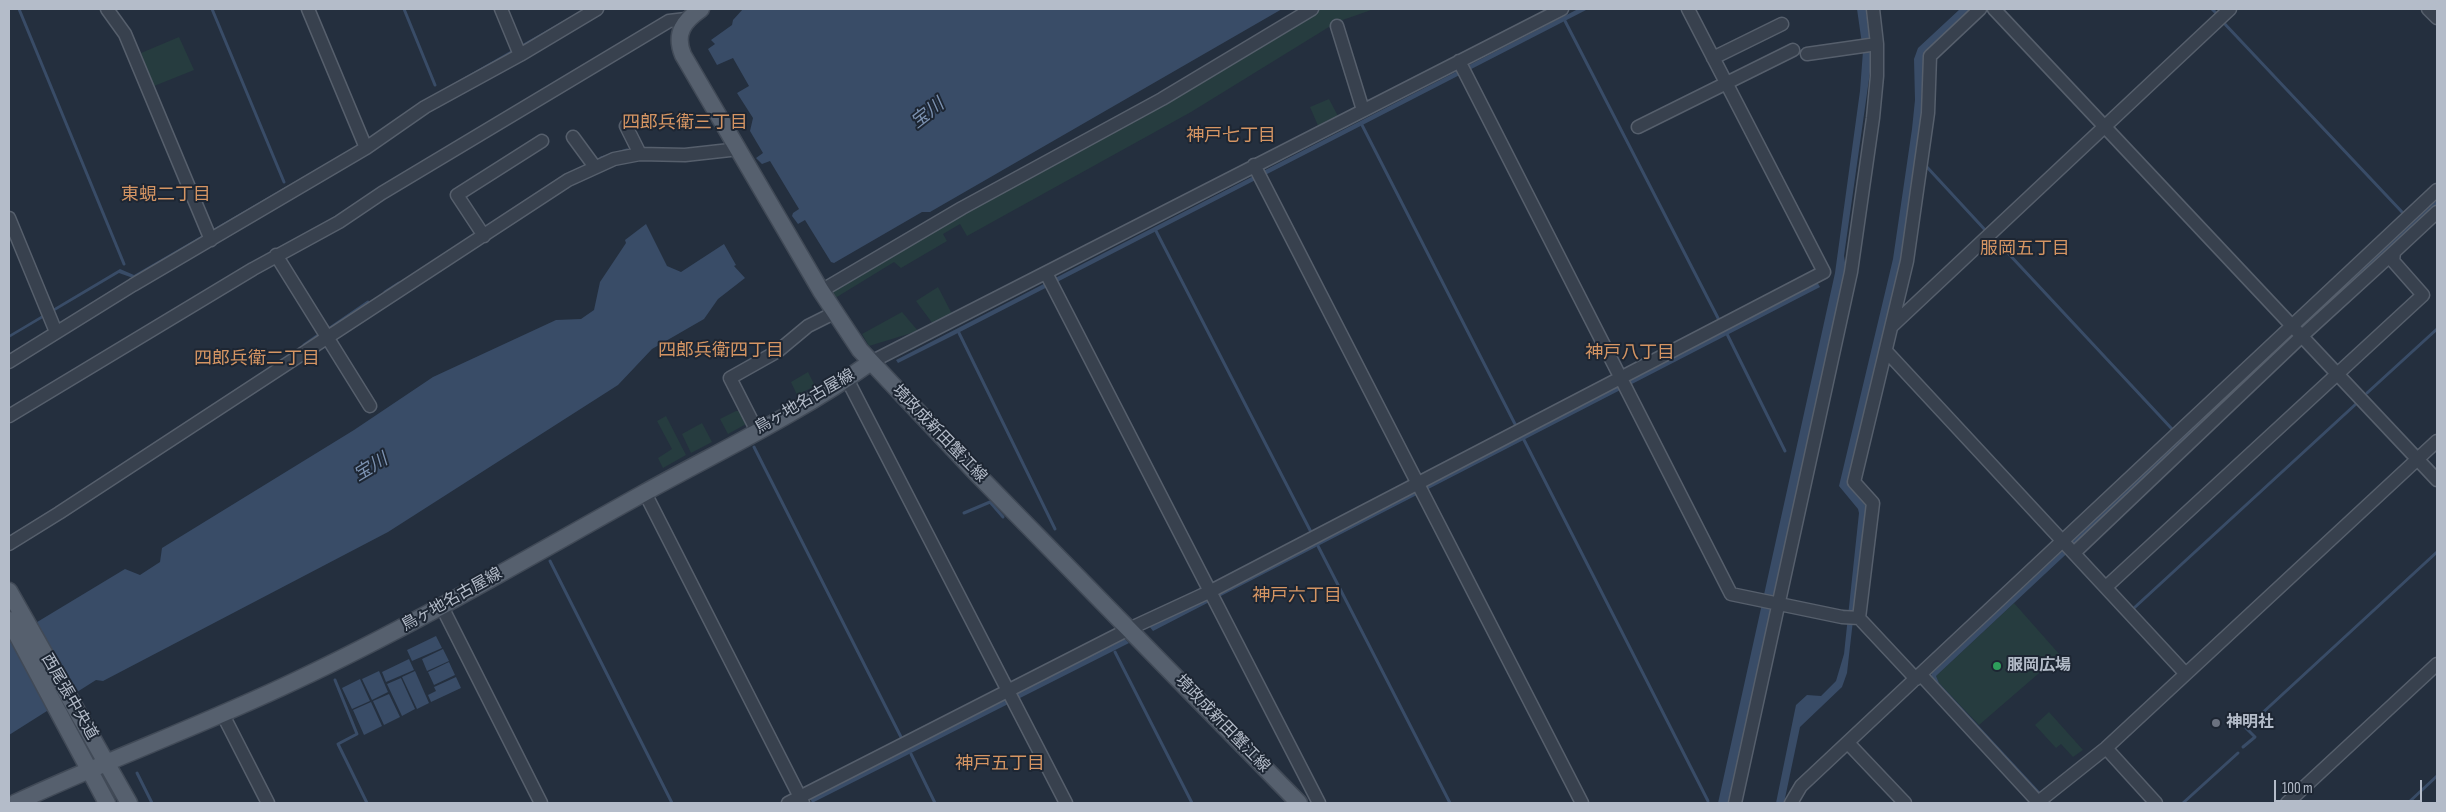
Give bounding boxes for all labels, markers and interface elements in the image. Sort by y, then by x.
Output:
water label: 宝川 [907,94,949,134]
district label: 四郎兵衛三丁目 [622,112,748,134]
district label: 神戸七丁目 [1186,125,1276,147]
district label: 東蜆二丁目 [121,184,211,206]
district label: 服岡五丁目 [1980,238,2070,260]
district label: 四郎兵衛四丁目 [658,340,784,362]
district label: 神戸八丁目 [1585,342,1675,364]
district label: 四郎兵衛二丁目 [194,348,320,370]
street label: 鳥ヶ地名古屋線 [752,366,858,438]
street label: 境政成新田蟹江線 [888,381,990,487]
water label: 宝川 [350,449,392,487]
street label: 鳥ヶ地名古屋線 [398,564,506,636]
district label: 神戸六丁目 [1252,585,1342,607]
street label: 西尾張中央道 [37,651,101,743]
place label: 服岡広場 [2007,656,2071,676]
marker: 服岡広場 [1991,660,2003,672]
street label: 境政成新田蟹江線 [1171,671,1273,777]
place label: 神明社 [2226,713,2274,733]
marker: 神明社 [2210,717,2222,729]
district label: 神戸五丁目 [955,753,1045,775]
scale bar [2276,770,2424,802]
text: 100 m [2282,779,2313,798]

